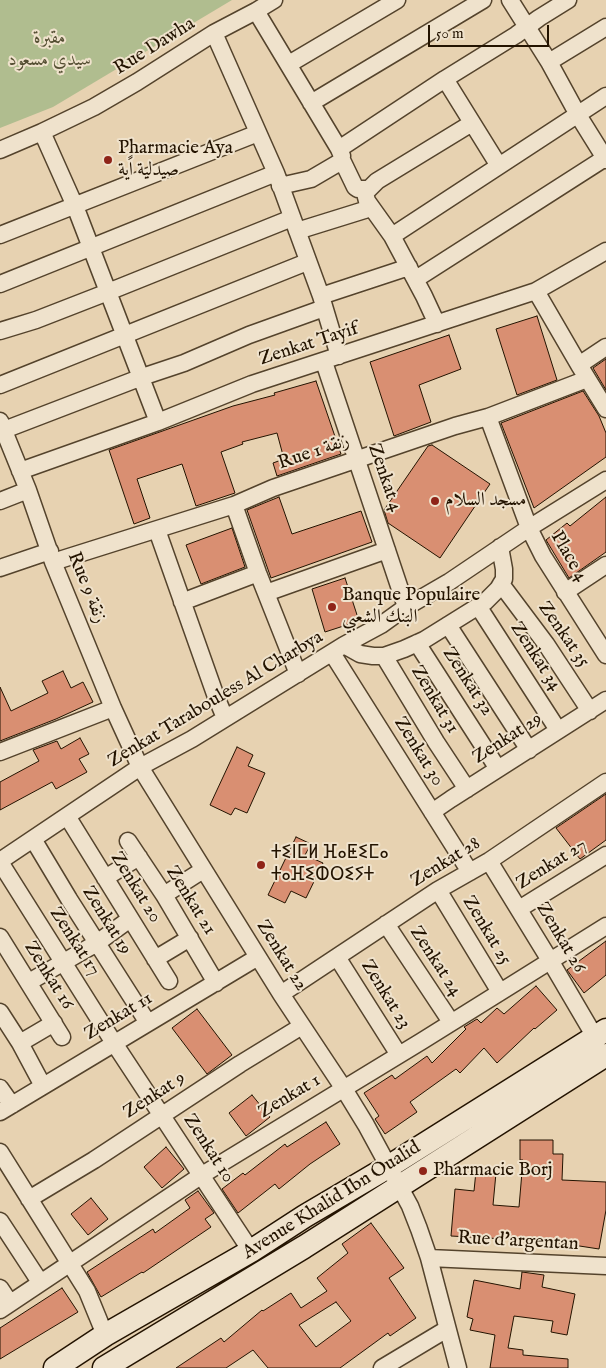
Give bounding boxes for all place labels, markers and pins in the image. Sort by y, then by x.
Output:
place label: Pharmacie Aya صيدلية اًية [118,138,233,182]
marker: Pharmacie Aya صيدلية اًية [102,154,114,166]
place label: مسجد السلام [445,490,526,512]
marker: مسجد السلام [429,495,441,507]
place label: Banque Populaire البنك الشعبي [342,585,480,629]
marker: Banque Populaire البنك الشعبي [326,601,338,613]
place label: ⵜⵉⵏⵎⵍ ⴼⴰⵟⵉⵎⴰ ⵜⴰⴼⵉⵀⵔⵉⵢⵜ [271,843,389,887]
marker: ⵜⵉⵏⵎⵍ ⴼⴰⵟⵉⵎⴰ ⵜⴰⴼⵉⵀⵔⵉⵢⵜ [255,859,267,871]
place label: Pharmacie Borj [433,1160,552,1182]
marker: Pharmacie Borj [417,1165,429,1177]

